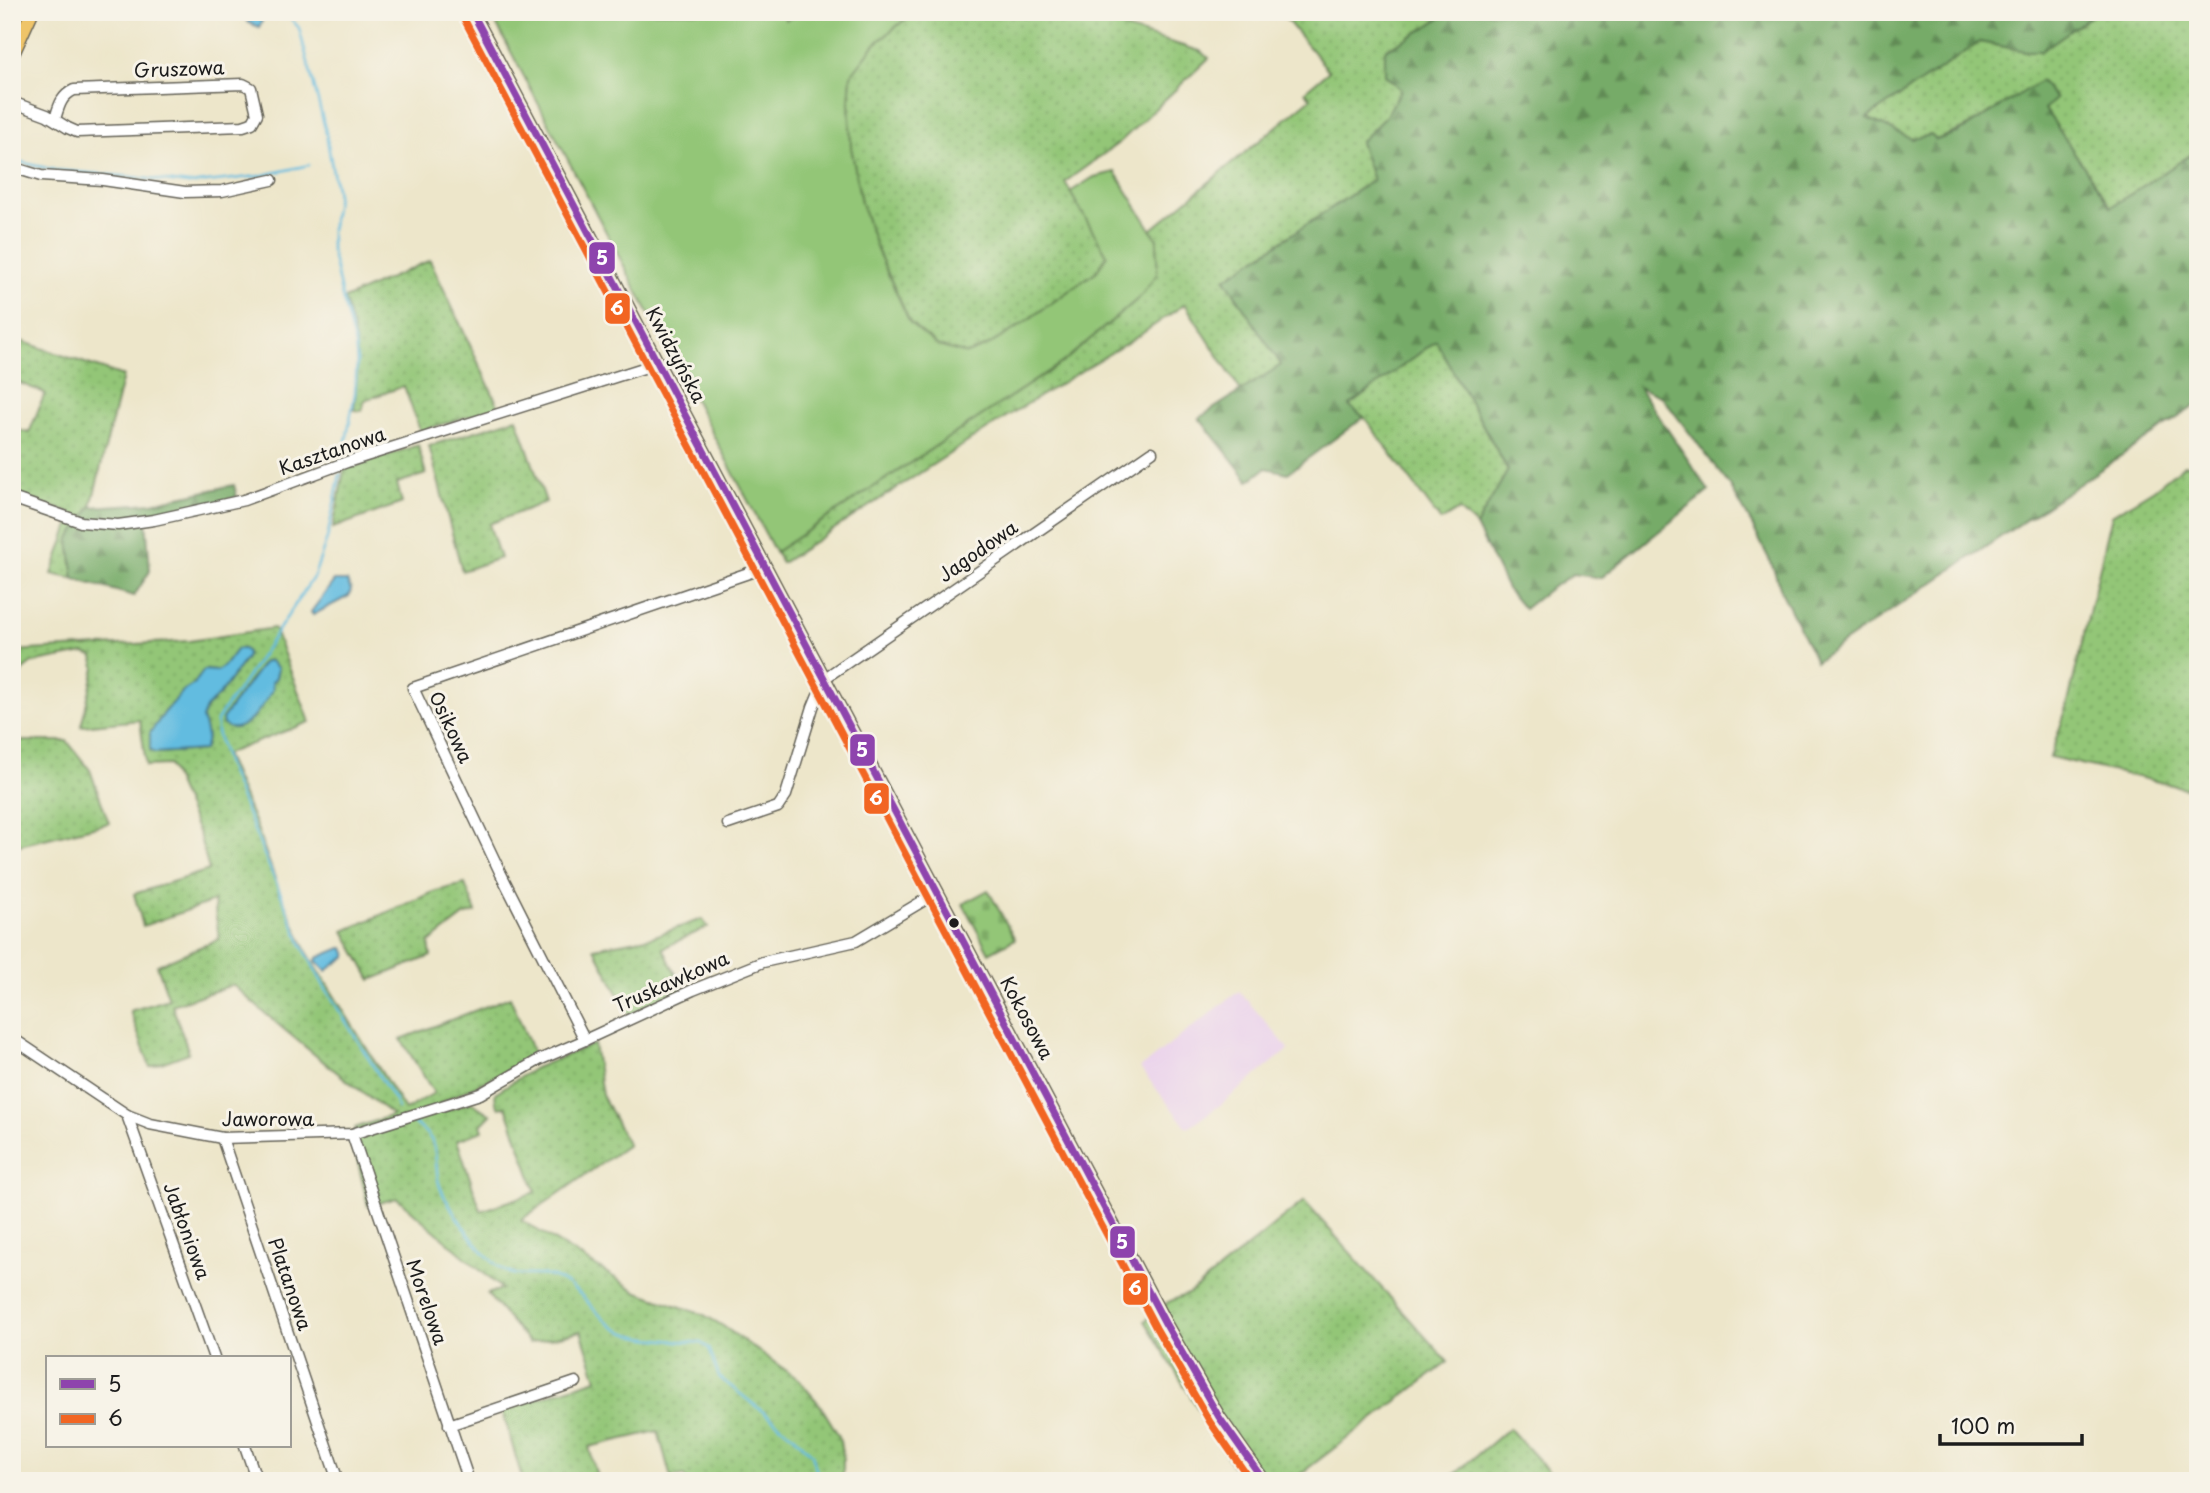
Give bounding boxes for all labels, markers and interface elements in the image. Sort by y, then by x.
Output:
street label: Gruszowa [133,52,225,84]
line badge: 5 [588,241,616,275]
text: 5 [596,243,608,271]
line badge: 6 [604,292,631,325]
text: 6 [610,293,624,321]
street label: Kwidzyńska [640,302,714,408]
street label: Kasztanowa [275,419,389,481]
street label: Jagodowa [932,512,1023,588]
street label: Osikowa [423,686,481,767]
line badge: 5 [849,733,876,767]
text: 5 [856,735,868,763]
line badge: 6 [863,782,890,815]
text: 6 [869,783,883,811]
unlabelled marker [947,916,961,930]
street label: Truskawkowa [608,943,733,1019]
street label: Kokosowa [994,971,1062,1064]
street label: Jaworowa [222,1104,315,1132]
street label: Jabłoniowa [157,1178,219,1283]
line badge: 5 [1109,1225,1136,1259]
text: 5 [1116,1227,1128,1255]
street label: Platanowa [262,1234,320,1334]
street label: Morelowa [400,1255,456,1349]
line badge: 6 [1122,1272,1149,1306]
text: 6 [1128,1273,1142,1301]
legend [46,1356,290,1448]
text: 5 [108,1367,122,1399]
text: 6 [108,1401,123,1433]
scale bar [1940,1402,2082,1446]
text: 100 m [1951,1409,2015,1441]

